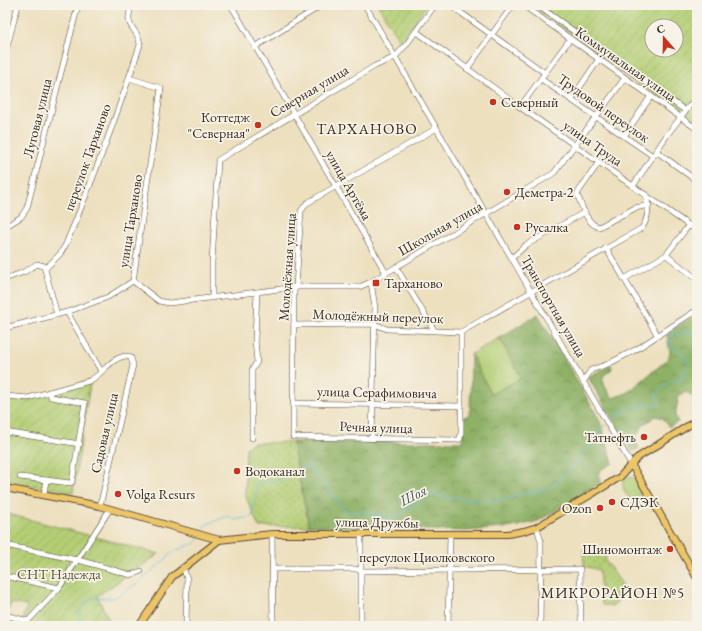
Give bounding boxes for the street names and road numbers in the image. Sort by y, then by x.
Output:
street label: Коммунальная улица [572,22,680,106]
street label: Северная улица [266,60,352,122]
street label: Трудовой переулок [554,70,654,147]
street label: Луговая улица [18,76,56,160]
street label: переулок Тарханово [59,101,115,213]
street label: улица Труда [560,116,626,170]
street label: улица Артёма [322,147,376,224]
street label: улица Тарханово [114,173,146,269]
street label: Школьная улица [395,196,486,259]
street label: Молодёжная улица [274,212,300,322]
street label: Транспортная улица [517,252,591,361]
street label: Молодёжный переулок [312,305,444,327]
street label: улица Серафимовича [317,382,438,402]
street label: Садовая улица [86,391,122,475]
street label: Речная улица [339,417,413,437]
street label: улица Дружбы [335,512,419,532]
street label: переулок Циолковского [359,548,495,566]

